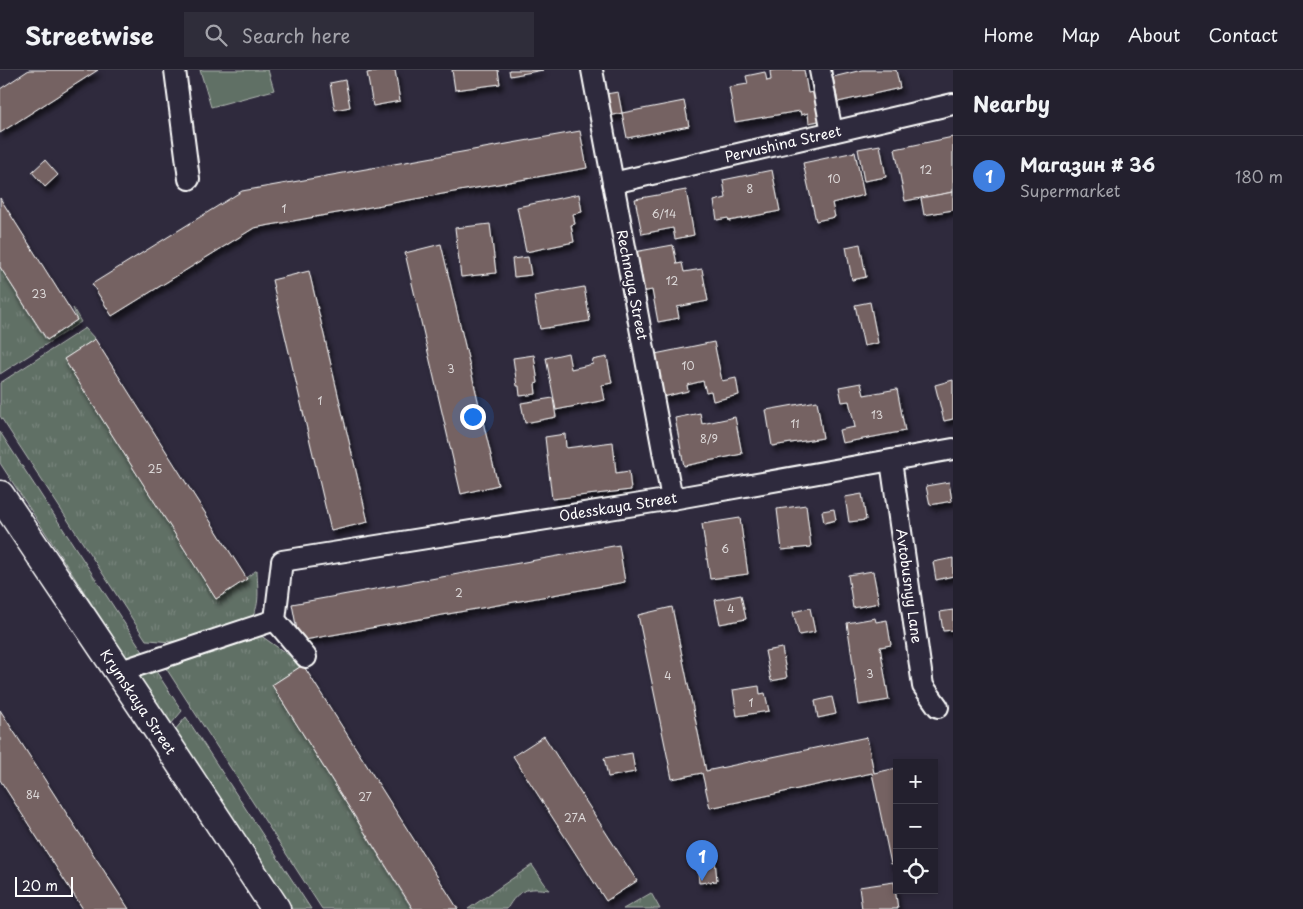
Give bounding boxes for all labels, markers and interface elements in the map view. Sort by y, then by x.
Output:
search box [184,12,534,57]
text: Streetwise [25,17,154,53]
icon: search [202,21,230,49]
text: Search here [242,21,350,49]
text: Home [983,21,1033,48]
text: Map [1061,21,1100,48]
text: About [1128,21,1180,48]
text: Contact [1208,21,1278,48]
text: Nearby [973,87,1050,119]
street label: Pervushina Street [723,120,844,167]
text: Магазин # 36 [1020,150,1155,178]
house number: 12 [920,161,933,178]
text: 1 [985,164,993,188]
text: 180 m [1235,164,1283,188]
house number: 10 [828,170,840,187]
text: Supermarket [1020,178,1120,202]
house number: 8 [747,180,754,197]
house number: 1 [282,200,287,217]
house number: 6/14 [652,205,676,222]
street label: Rechnaya Street [612,228,654,342]
house number: 12 [666,272,679,289]
house number: 23 [32,285,46,302]
house number: 10 [682,357,694,374]
house number: 3 [447,360,455,377]
house number: 1 [318,392,323,409]
your location [460,404,486,430]
house number: 13 [871,406,883,423]
house number: 11 [790,415,800,432]
house number: 8/9 [700,430,718,447]
house number: 25 [148,460,162,477]
street label: Odesskaya Street [557,487,679,526]
street label: Avtobusnyy Lane [891,527,928,645]
house number: 6 [721,540,729,557]
house number: 2 [455,584,463,601]
house number: 4 [727,600,735,617]
street label: Krymskaya Street [95,645,182,759]
house number: 3 [866,665,874,682]
house number: 4 [664,667,672,684]
house number: 1 [749,694,754,711]
map controls [893,759,938,894]
button: + [893,759,938,804]
house number: 84 [26,786,40,803]
house number: 27 [358,788,372,805]
button: − [893,804,938,849]
house number: 27А [564,809,587,826]
pin: 1 [686,840,718,881]
button: locate [893,849,938,894]
scale bar [15,874,72,897]
text: 20 m [22,875,58,896]

